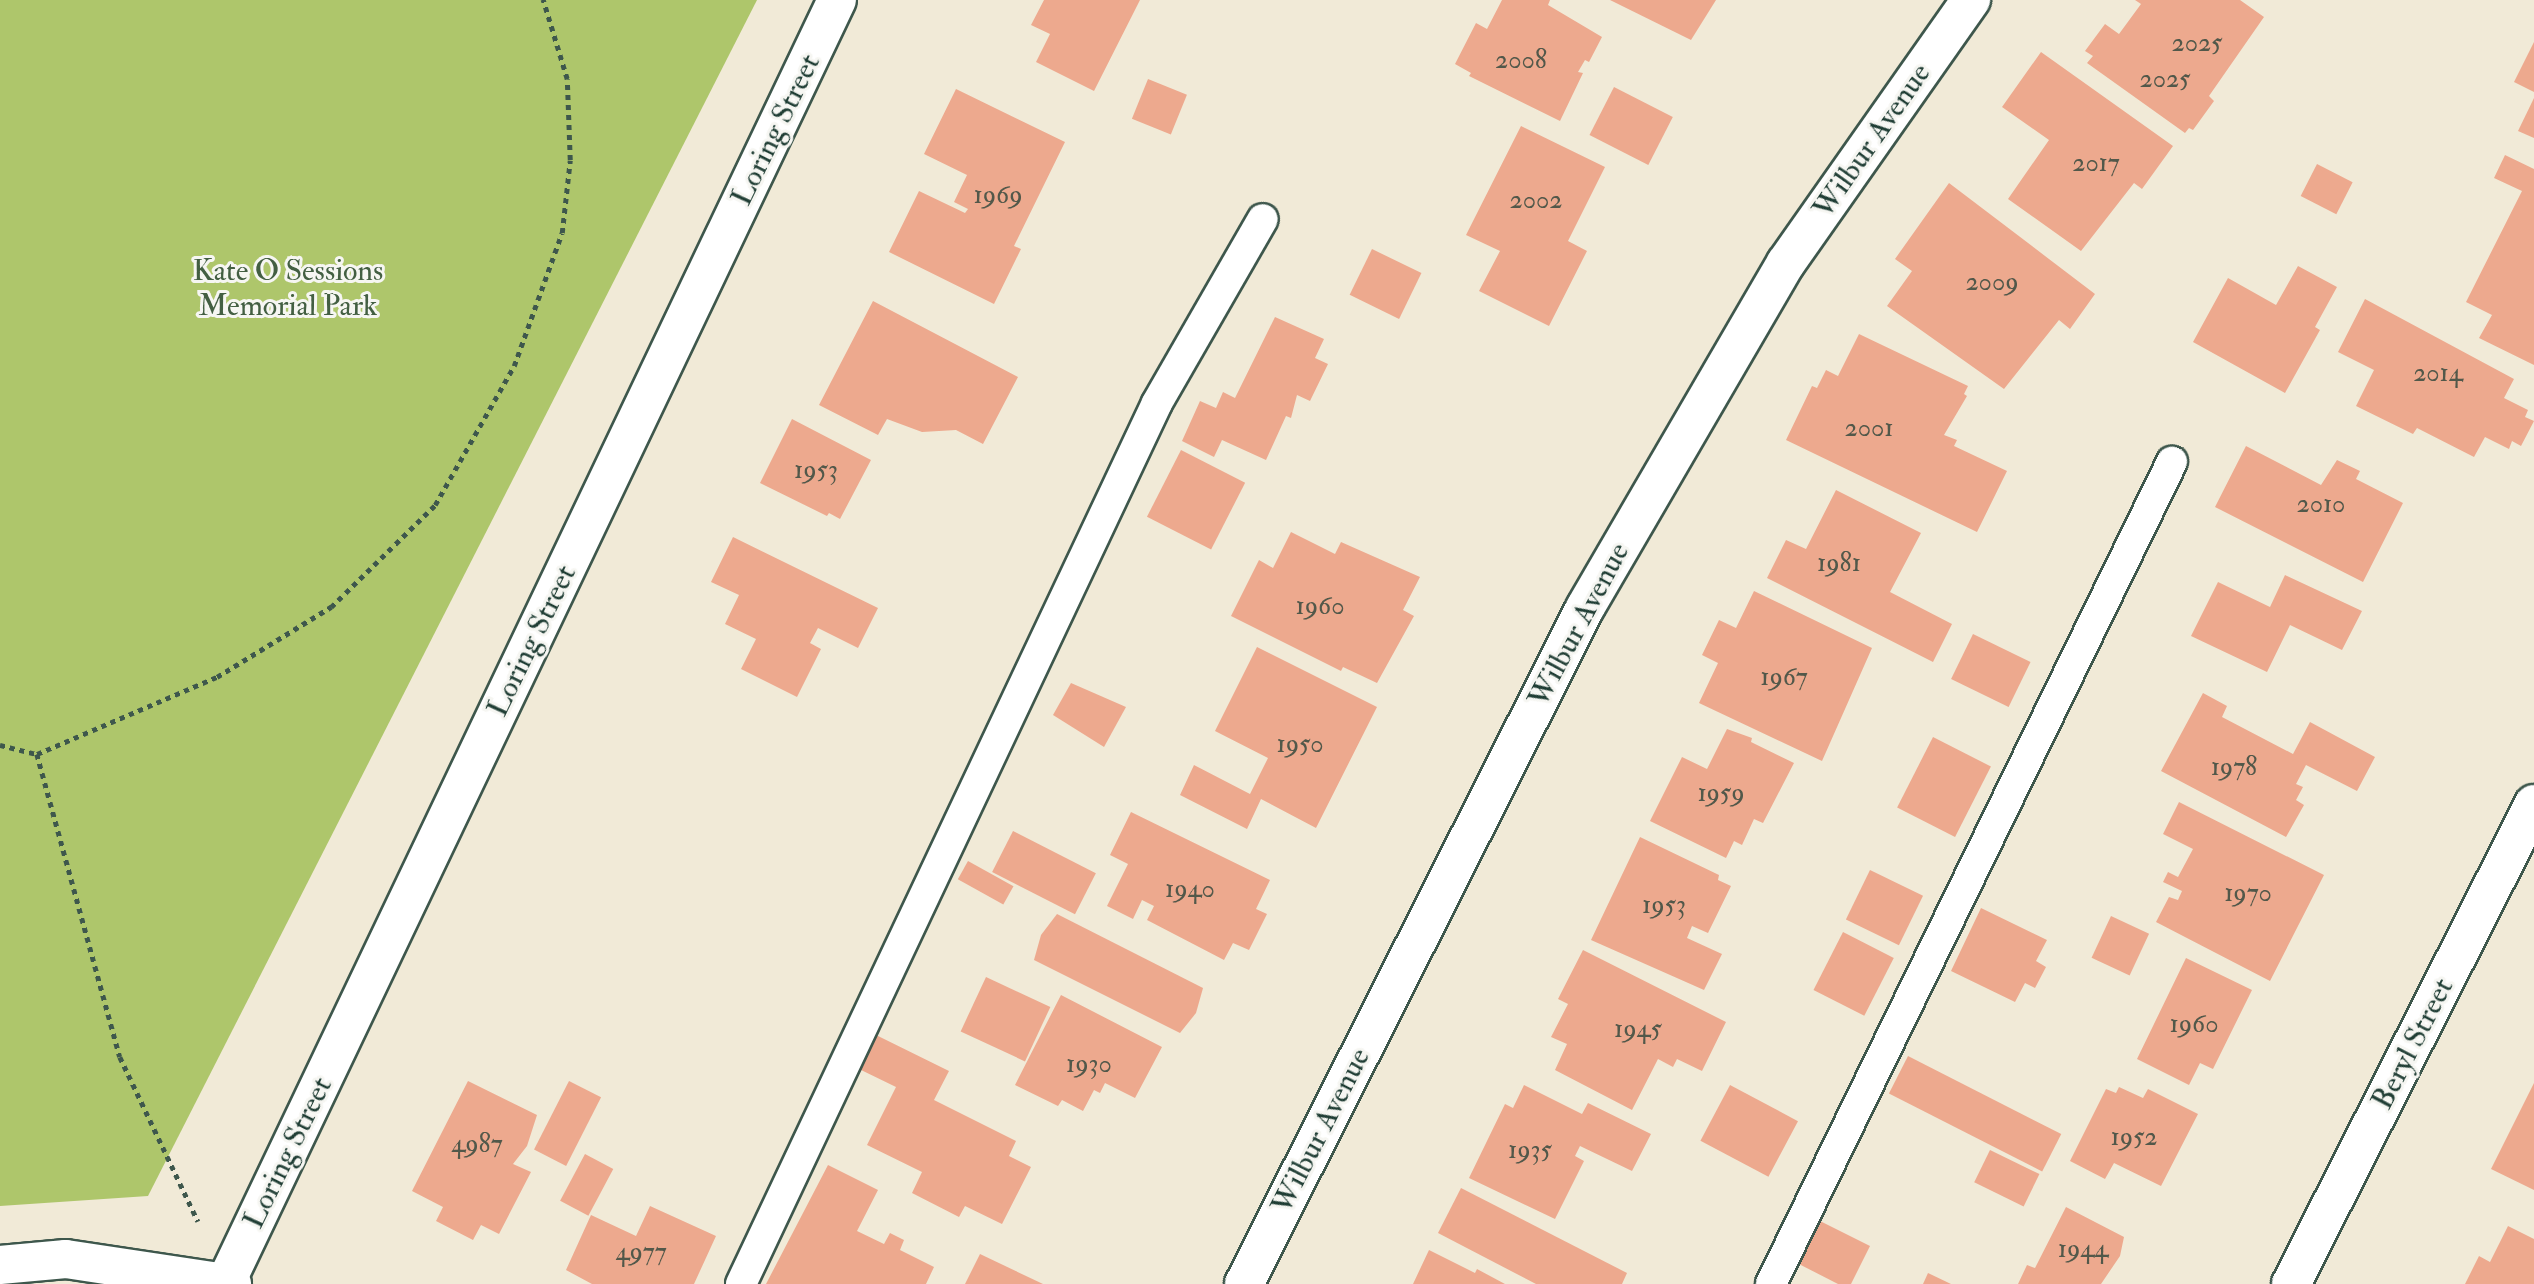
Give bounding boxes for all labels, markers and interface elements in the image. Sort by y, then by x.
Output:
house number: 2025 [2171,28,2223,60]
house number: 2008 [1495,45,1547,77]
street label: Loring Street [724,48,828,212]
street label: Wilbur Avenue [1805,57,1939,225]
house number: 2025 [2139,64,2191,96]
house number: 2017 [2072,148,2120,180]
house number: 1969 [974,180,1022,212]
house number: 2002 [1509,185,1563,217]
park label: Kate O Sessions Memorial Park [193,253,383,324]
house number: 2009 [1965,267,2019,299]
house number: 2014 [2413,358,2463,390]
house number: 2001 [1845,413,1893,445]
house number: 1953 [794,455,838,487]
house number: 2010 [2297,489,2345,521]
street label: Wilbur Avenue [1521,537,1637,713]
house number: 1981 [1817,548,1861,580]
street label: Loring Street [480,559,584,723]
house number: 1960 [1296,591,1344,623]
house number: 1967 [1760,662,1808,694]
house number: 1950 [1276,729,1324,761]
house number: 1978 [2211,752,2257,784]
house number: 1959 [1697,778,1745,810]
house number: 1940 [1165,874,1215,906]
house number: 1970 [2224,878,2272,910]
house number: 1953 [1642,890,1686,922]
street label: Beryl Street [2365,972,2461,1116]
house number: 1960 [2170,1009,2218,1041]
house number: 1945 [1614,1014,1662,1046]
street label: Wilbur Avenue [1264,1042,1378,1220]
house number: 1930 [1066,1049,1112,1081]
street label: Loring Street [236,1071,340,1235]
house number: 1952 [2111,1122,2157,1154]
house number: 4987 [451,1129,503,1161]
house number: 1935 [1508,1135,1552,1167]
house number: 1944 [2058,1234,2108,1266]
house number: 4977 [615,1237,667,1269]

